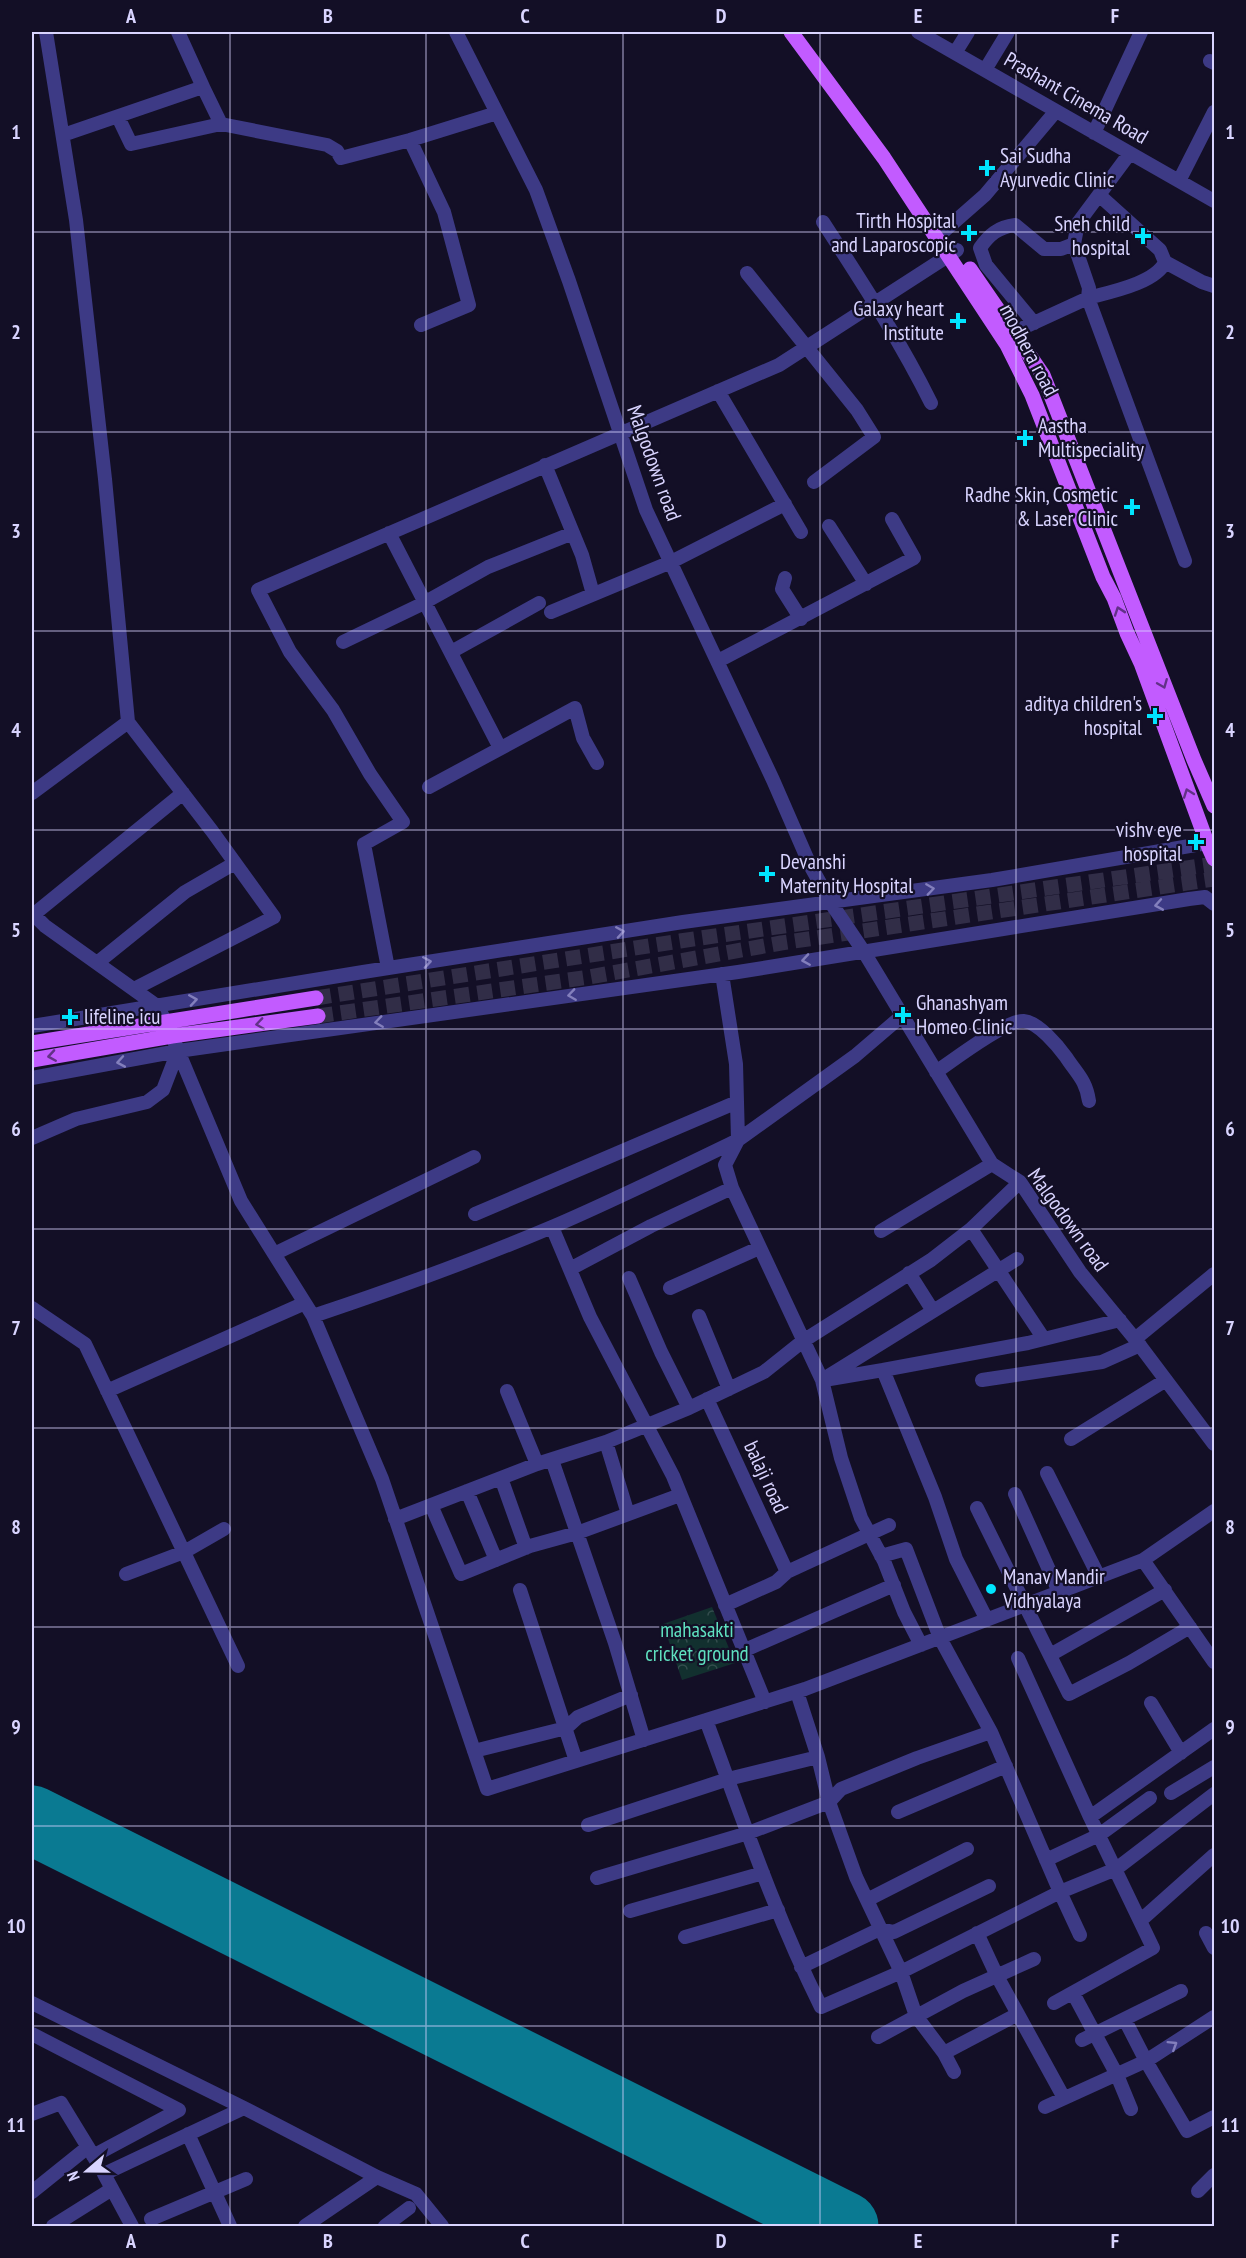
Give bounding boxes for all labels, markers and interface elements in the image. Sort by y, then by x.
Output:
text: A [125,3,137,29]
text: B [323,3,333,29]
text: C [520,3,530,29]
text: D [716,3,727,29]
text: E [914,3,922,29]
text: F [1111,3,1119,29]
street label: Prashant Cinema Road [999,45,1153,150]
text: 1 [11,119,21,145]
text: 1 [1225,119,1235,145]
place label: Sai Sudha Ayurvedic Clinic [1000,142,1115,193]
marker: Sai Sudha Ayurvedic Clinic [978,159,996,177]
place label: Tirth Hospital and Laparoscopic [831,207,957,258]
place label: Sneh child hospital [1054,210,1130,261]
marker: Tirth Hospital and Laparoscopic [960,224,978,242]
marker: Sneh child hospital [1134,227,1152,245]
place label: Galaxy heart Institute [853,295,944,346]
street label: modhera road [994,299,1065,401]
marker: Galaxy heart Institute [949,312,967,330]
text: 2 [11,319,21,345]
text: 2 [1225,319,1235,345]
street label: Malgodown road [621,401,688,524]
place label: Aastha Multispeciality [1038,412,1144,463]
marker: Aastha Multispeciality [1016,429,1034,447]
place label: Radhe Skin, Cosmetic & Laser Clinic [965,481,1119,532]
marker: Radhe Skin, Cosmetic & Laser Clinic [1123,498,1141,516]
text: 3 [11,518,21,544]
text: 3 [1225,518,1235,544]
one-way arrow [1113,606,1126,617]
one-way arrow [1156,678,1168,689]
place label: aditya children's hospital [1025,690,1142,741]
marker: aditya children's hospital [1146,707,1164,725]
text: 4 [11,717,21,743]
text: 4 [1225,717,1235,743]
one-way arrow [1183,788,1196,799]
place label: vishv eye hospital [1116,816,1182,867]
marker: vishv eye hospital [1187,833,1205,851]
place label: Devanshi Maternity Hospital [780,848,913,899]
marker: Devanshi Maternity Hospital [758,865,776,883]
one-way arrow [926,883,935,895]
one-way arrow [1154,898,1164,911]
text: 5 [11,917,21,943]
text: 5 [1225,917,1235,943]
one-way arrow [614,926,624,939]
one-way arrow [802,953,811,965]
one-way arrow [422,956,431,968]
one-way arrow [568,989,577,1001]
place label: Ghanashyam Homeo Clinic [916,989,1013,1040]
one-way arrow [188,994,198,1006]
place label: lifeline icu [84,1003,160,1030]
marker: Ghanashyam Homeo Clinic [894,1006,912,1024]
marker: lifeline icu [61,1008,79,1026]
one-way arrow [374,1016,384,1028]
one-way arrow [255,1017,265,1030]
one-way arrow [47,1049,57,1062]
one-way arrow [116,1055,126,1068]
text: 6 [11,1116,21,1142]
text: 6 [1225,1116,1235,1142]
street label: Malgodown road [1022,1163,1115,1277]
text: 7 [11,1315,21,1341]
text: 7 [1225,1315,1235,1341]
street label: balaji road [738,1436,795,1517]
text: 8 [11,1514,21,1540]
text: 8 [1225,1514,1235,1540]
place label: Manav Mandir Vidhyalaya [1002,1563,1105,1614]
marker: Manav Mandir Vidhyalaya [984,1582,998,1596]
park label: mahasakti cricket ground [645,1616,749,1667]
text: 9 [11,1714,21,1740]
text: 9 [1225,1714,1235,1740]
text: 10 [6,1913,26,1939]
text: 10 [1220,1913,1240,1939]
one-way arrow [1167,2040,1177,2052]
text: 11 [6,2112,26,2138]
text: 11 [1220,2112,1240,2138]
north arrow [57,2141,117,2201]
text: N [62,2169,84,2184]
text: A [125,2228,137,2254]
text: B [323,2228,333,2254]
text: C [520,2228,530,2254]
text: D [716,2228,727,2254]
text: E [914,2228,922,2254]
text: F [1111,2228,1119,2254]

